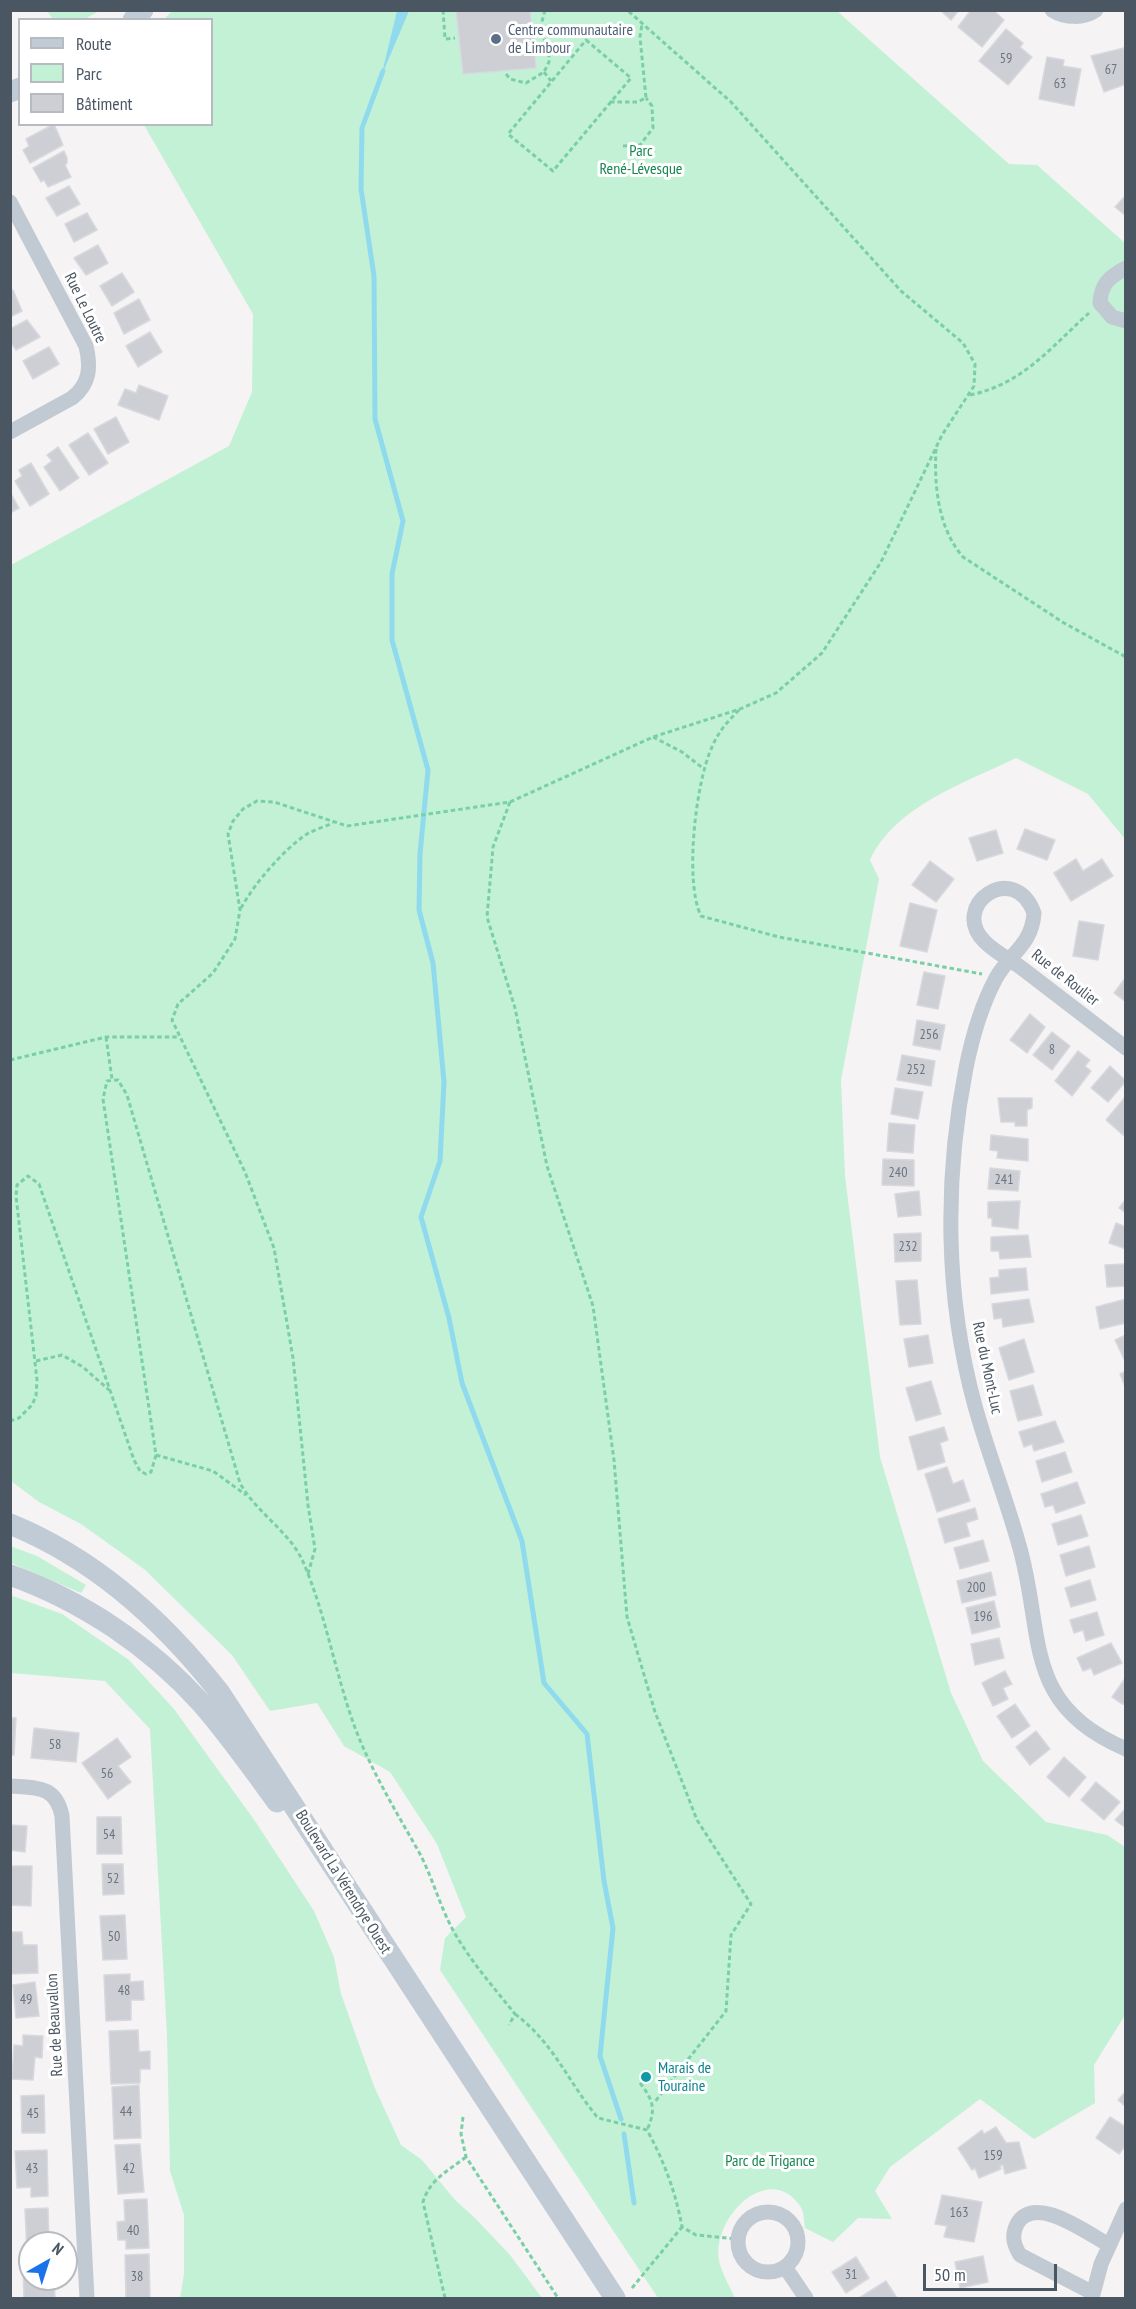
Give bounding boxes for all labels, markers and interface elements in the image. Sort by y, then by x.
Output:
legend [18,18,213,126]
place label: Centre communautaire de Limbour [508,20,633,58]
text: Route [76,32,112,55]
marker: Centre communautaire de Limbour [489,32,503,46]
house number: 59 [1000,51,1012,67]
text: Parc [76,62,102,85]
house number: 67 [1105,62,1117,78]
house number: 63 [1054,76,1066,92]
text: Bâtiment [76,92,133,115]
park label: Parc René-Lévesque [600,141,682,179]
street label: Rue Le Loutre [60,270,110,346]
street label: Rue de Roulier [1027,946,1103,1010]
house number: 256 [920,1027,938,1043]
house number: 8 [1049,1042,1055,1058]
house number: 252 [907,1062,925,1078]
house number: 240 [889,1165,907,1181]
house number: 241 [995,1172,1013,1188]
house number: 232 [899,1239,917,1255]
street label: Rue du Mont-Luc [968,1320,1006,1416]
house number: 200 [967,1580,985,1596]
house number: 196 [974,1609,992,1625]
house number: 58 [49,1737,61,1753]
house number: 56 [101,1766,113,1782]
street label: Boulevard La Vérendrye Ouest [291,1807,395,1957]
house number: 54 [103,1827,115,1843]
house number: 52 [107,1871,119,1887]
house number: 50 [108,1929,120,1945]
street label: Rue de Beauvallon [43,1973,67,2077]
house number: 48 [118,1983,130,1999]
house number: 49 [20,1992,32,2008]
place label: Marais de Touraine [658,2058,711,2096]
marker: Marais de Touraine [639,2070,653,2084]
house number: 44 [120,2104,132,2120]
house number: 45 [27,2106,39,2122]
house number: 159 [984,2148,1002,2164]
park label: Parc de Trigance [725,2151,815,2171]
house number: 43 [26,2161,38,2177]
house number: 42 [123,2161,135,2177]
house number: 163 [950,2205,968,2221]
house number: 40 [127,2223,139,2239]
north arrow [18,2231,78,2291]
text: N [48,2238,68,2259]
scale bar [926,2252,1060,2290]
text: 50 m [934,2263,966,2286]
house number: 31 [845,2267,857,2283]
house number: 38 [131,2269,143,2285]

